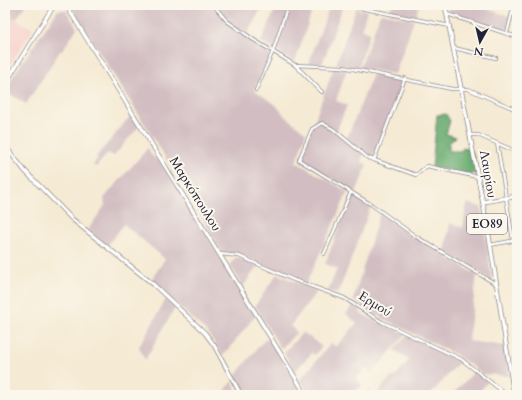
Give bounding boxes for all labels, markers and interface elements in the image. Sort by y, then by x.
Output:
north arrow [460,22,500,62]
text: N [472,43,484,59]
street label: Λαυρίου [475,149,501,200]
street label: Μαρκόπουλου [165,153,225,235]
road number: ΕΟ89 [467,214,507,234]
street label: Ερμού [355,287,395,321]

